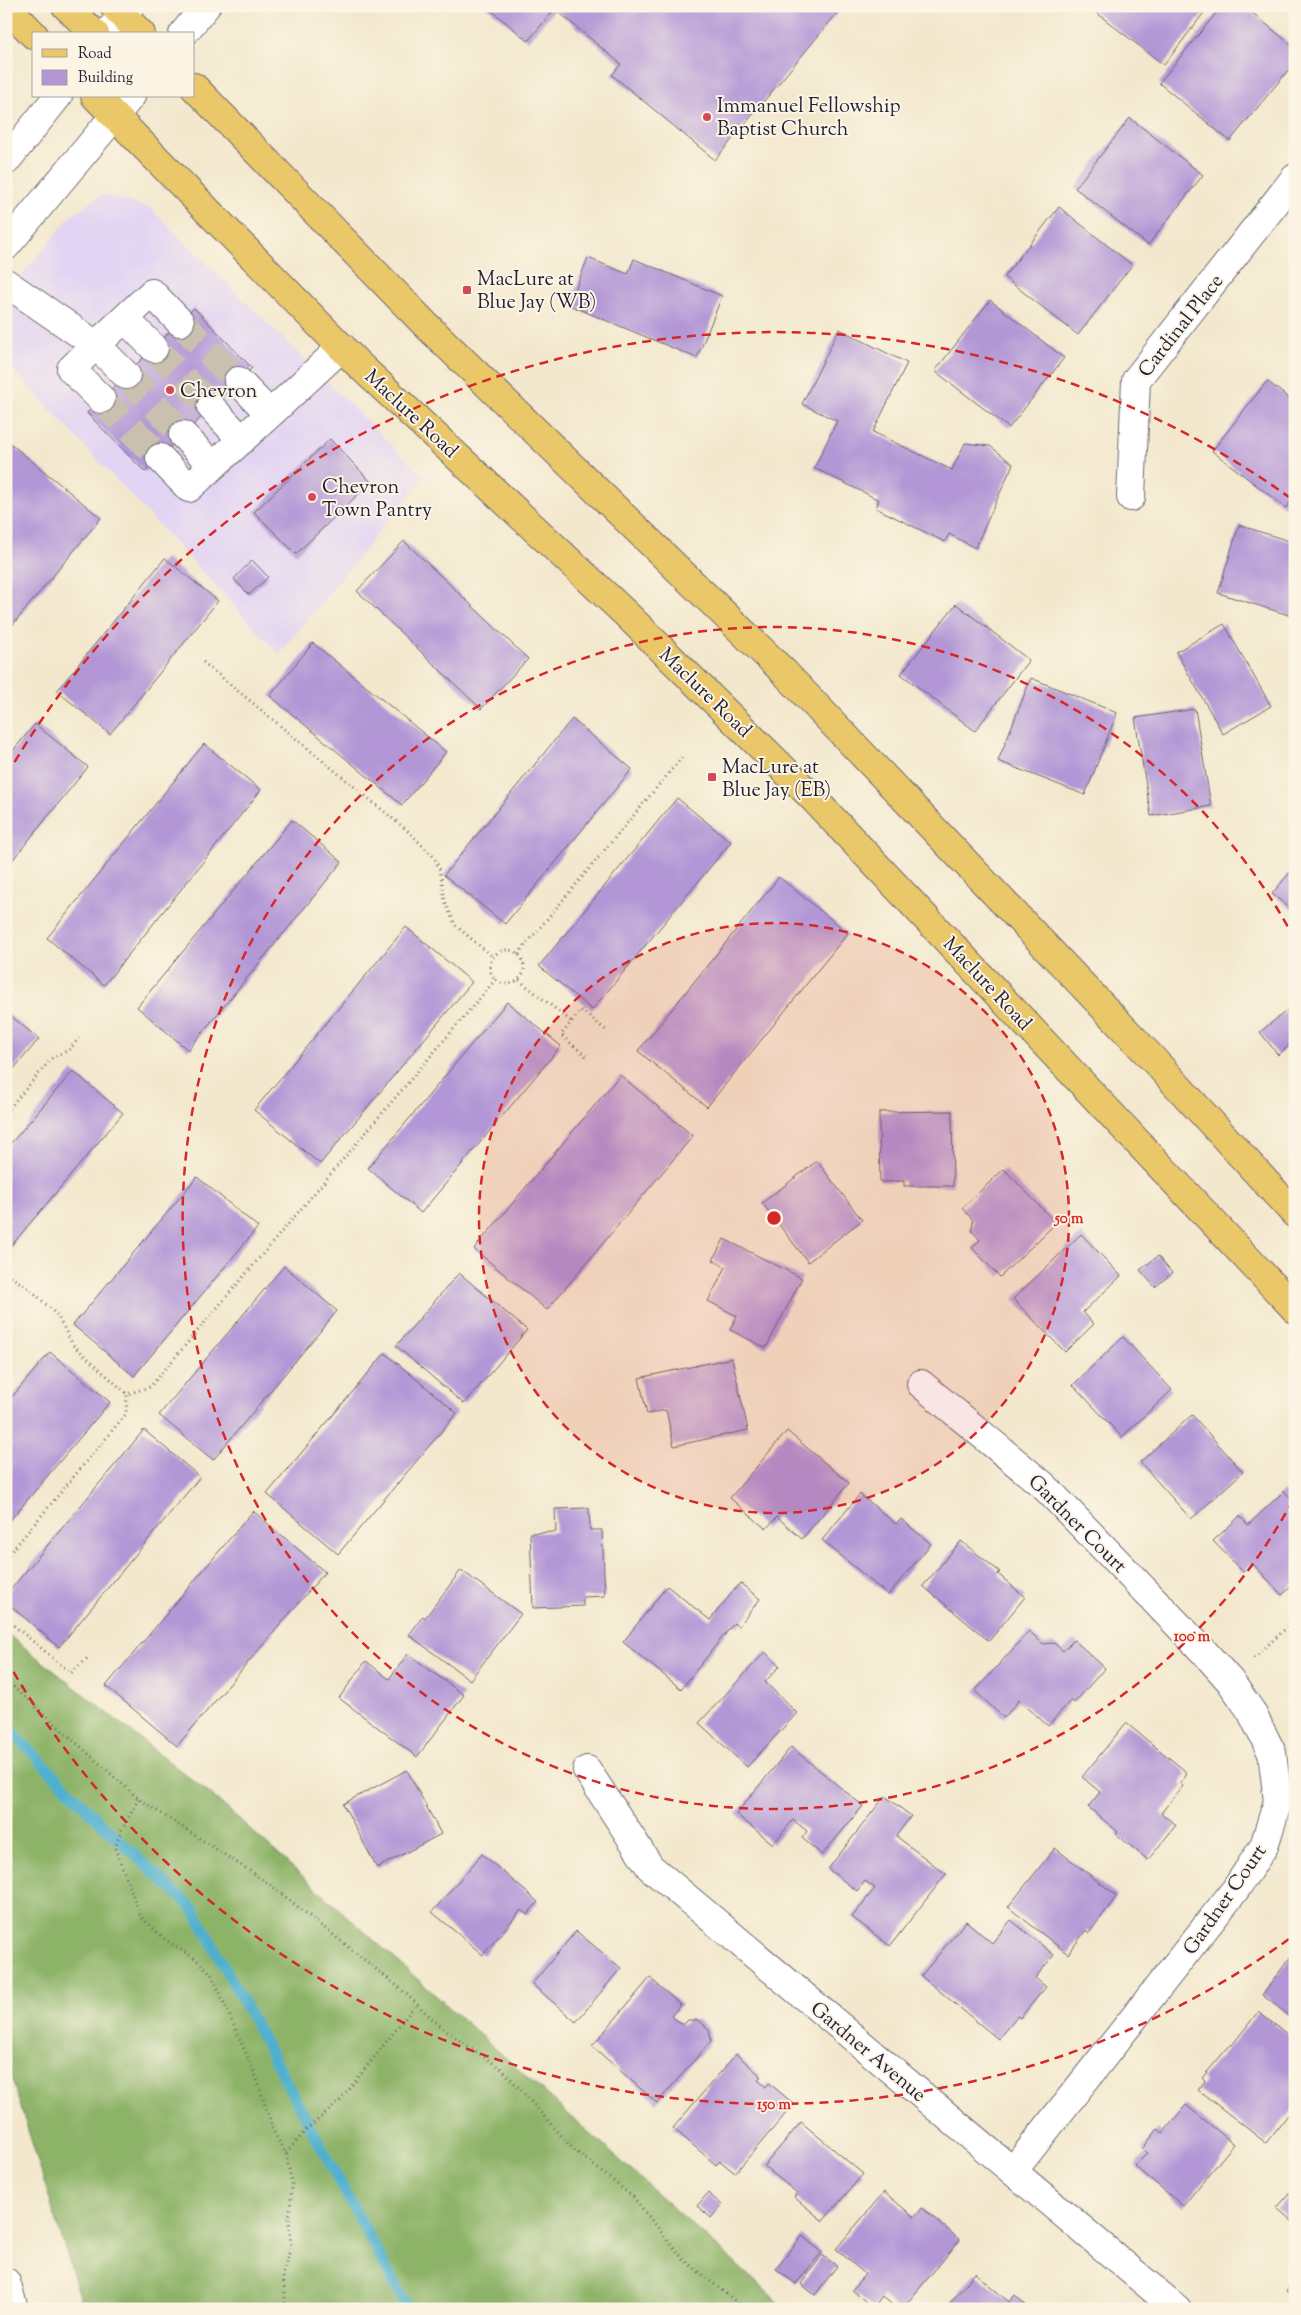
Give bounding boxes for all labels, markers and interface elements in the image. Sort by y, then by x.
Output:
legend [32,32,195,98]
text: Road [78,44,112,65]
text: Building [78,68,133,89]
place label: Immanuel Fellowship Baptist Church [717,93,901,145]
marker: Immanuel Fellowship Baptist Church [701,111,713,123]
place label: MacLure at Blue Jay (WB) [477,266,596,318]
street label: Cardinal Place [1132,269,1232,384]
marker: MacLure at Blue Jay (WB) [461,284,473,296]
street label: Maclure Road [357,364,464,466]
place label: Chevron [180,378,258,407]
marker: Chevron [164,384,176,396]
place label: Chevron Town Pantry [322,474,432,526]
marker: Chevron Town Pantry [306,491,318,503]
street label: Maclure Road [651,642,757,746]
place label: MacLure at Blue Jay (EB) [722,754,831,806]
marker: MacLure at Blue Jay (EB) [706,771,718,783]
street label: Maclure Road [935,931,1037,1038]
centre of rings [765,1209,783,1227]
text: 50 m [1054,1209,1084,1230]
street label: Gardner Court [1020,1469,1132,1581]
text: 100 m [1174,1627,1211,1648]
street label: Gardner Court [1177,1839,1275,1962]
street label: Gardner Avenue [803,1996,932,2110]
text: 150 m [757,2095,791,2116]

